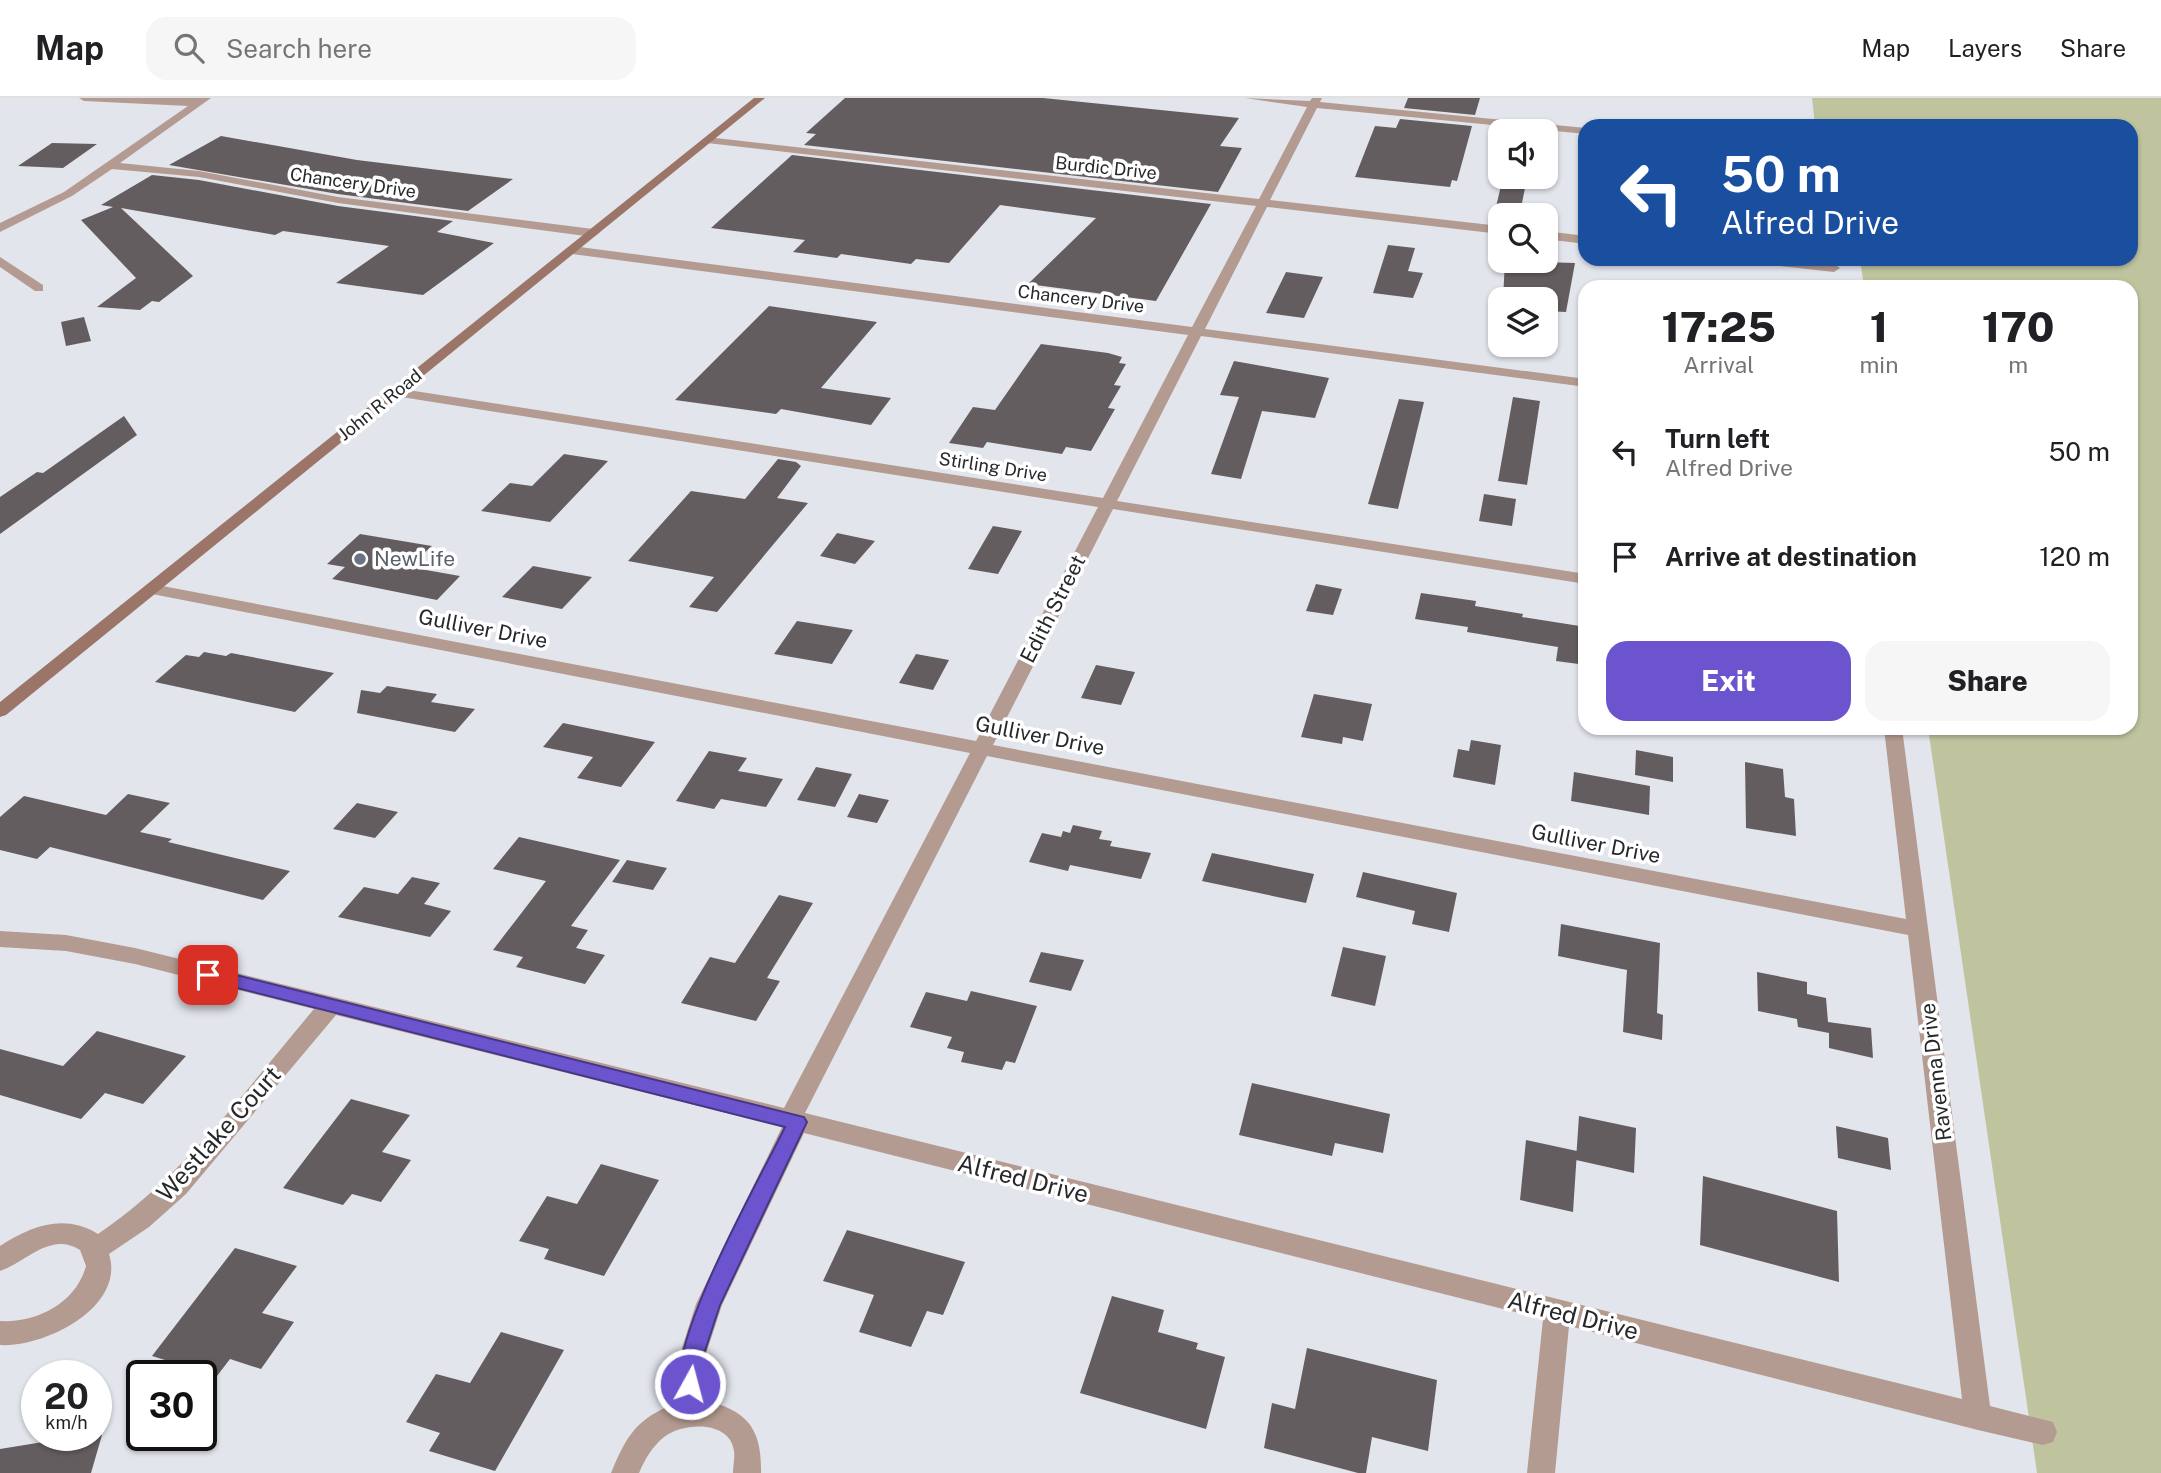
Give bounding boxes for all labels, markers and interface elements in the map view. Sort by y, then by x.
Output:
search box [146,17,636,80]
text: Map [35,29,104,67]
icon: search [170,29,208,67]
text: Search here [226,33,372,64]
text: Map [1861,34,1910,62]
text: Layers [1948,34,2022,62]
text: Share [2060,34,2126,62]
map controls [1488,119,1558,357]
button: sound [1488,119,1558,189]
text: 50 m [1721,145,1841,203]
icon: left [1606,147,1697,238]
street label: Burdic Drive [1054,152,1158,183]
street label: Chancery Drive [289,163,418,202]
button: search [1488,203,1558,273]
text: Alfred Drive [1721,204,1899,241]
street label: Chancery Drive [1017,280,1146,317]
button: layers [1488,287,1558,357]
text: 17:25 [1661,302,1776,351]
text: 1 [1870,302,1888,351]
text: 170 [1982,302,2055,351]
text: Arrival [1683,351,1754,378]
text: min [1859,351,1898,378]
text: m [2008,351,2028,378]
street label: John R Road [334,365,426,445]
text: Turn left [1665,423,1770,454]
icon: left [1606,433,1644,471]
text: 50 m [2049,436,2110,467]
street label: Stirling Drive [937,448,1049,485]
text: Alfred Drive [1665,454,1793,481]
icon: arrive [1606,538,1644,576]
text: Arrive at destination [1665,541,1917,572]
text: 120 m [2039,541,2110,572]
place label: NewLife [374,546,455,571]
marker: NewLife [352,551,368,567]
street label: Edith Street [1015,551,1090,667]
street label: Gulliver Drive [416,604,550,653]
button: Exit [1606,641,1851,721]
button: Share [1865,641,2110,721]
street label: Gulliver Drive [973,711,1107,760]
street label: Gulliver Drive [1529,819,1663,868]
pin [178,945,238,1005]
icon: arrive [189,956,227,994]
street label: Ravenna Drive [1915,1002,1956,1142]
street label: Westlake Court [150,1060,286,1206]
street label: Alfred Drive [955,1148,1091,1208]
street label: Alfred Drive [1505,1285,1641,1345]
position arrow [653,1347,727,1421]
speed limit sign: 30 [126,1360,217,1451]
text: 20 [44,1376,89,1417]
text: km/h [45,1412,88,1433]

